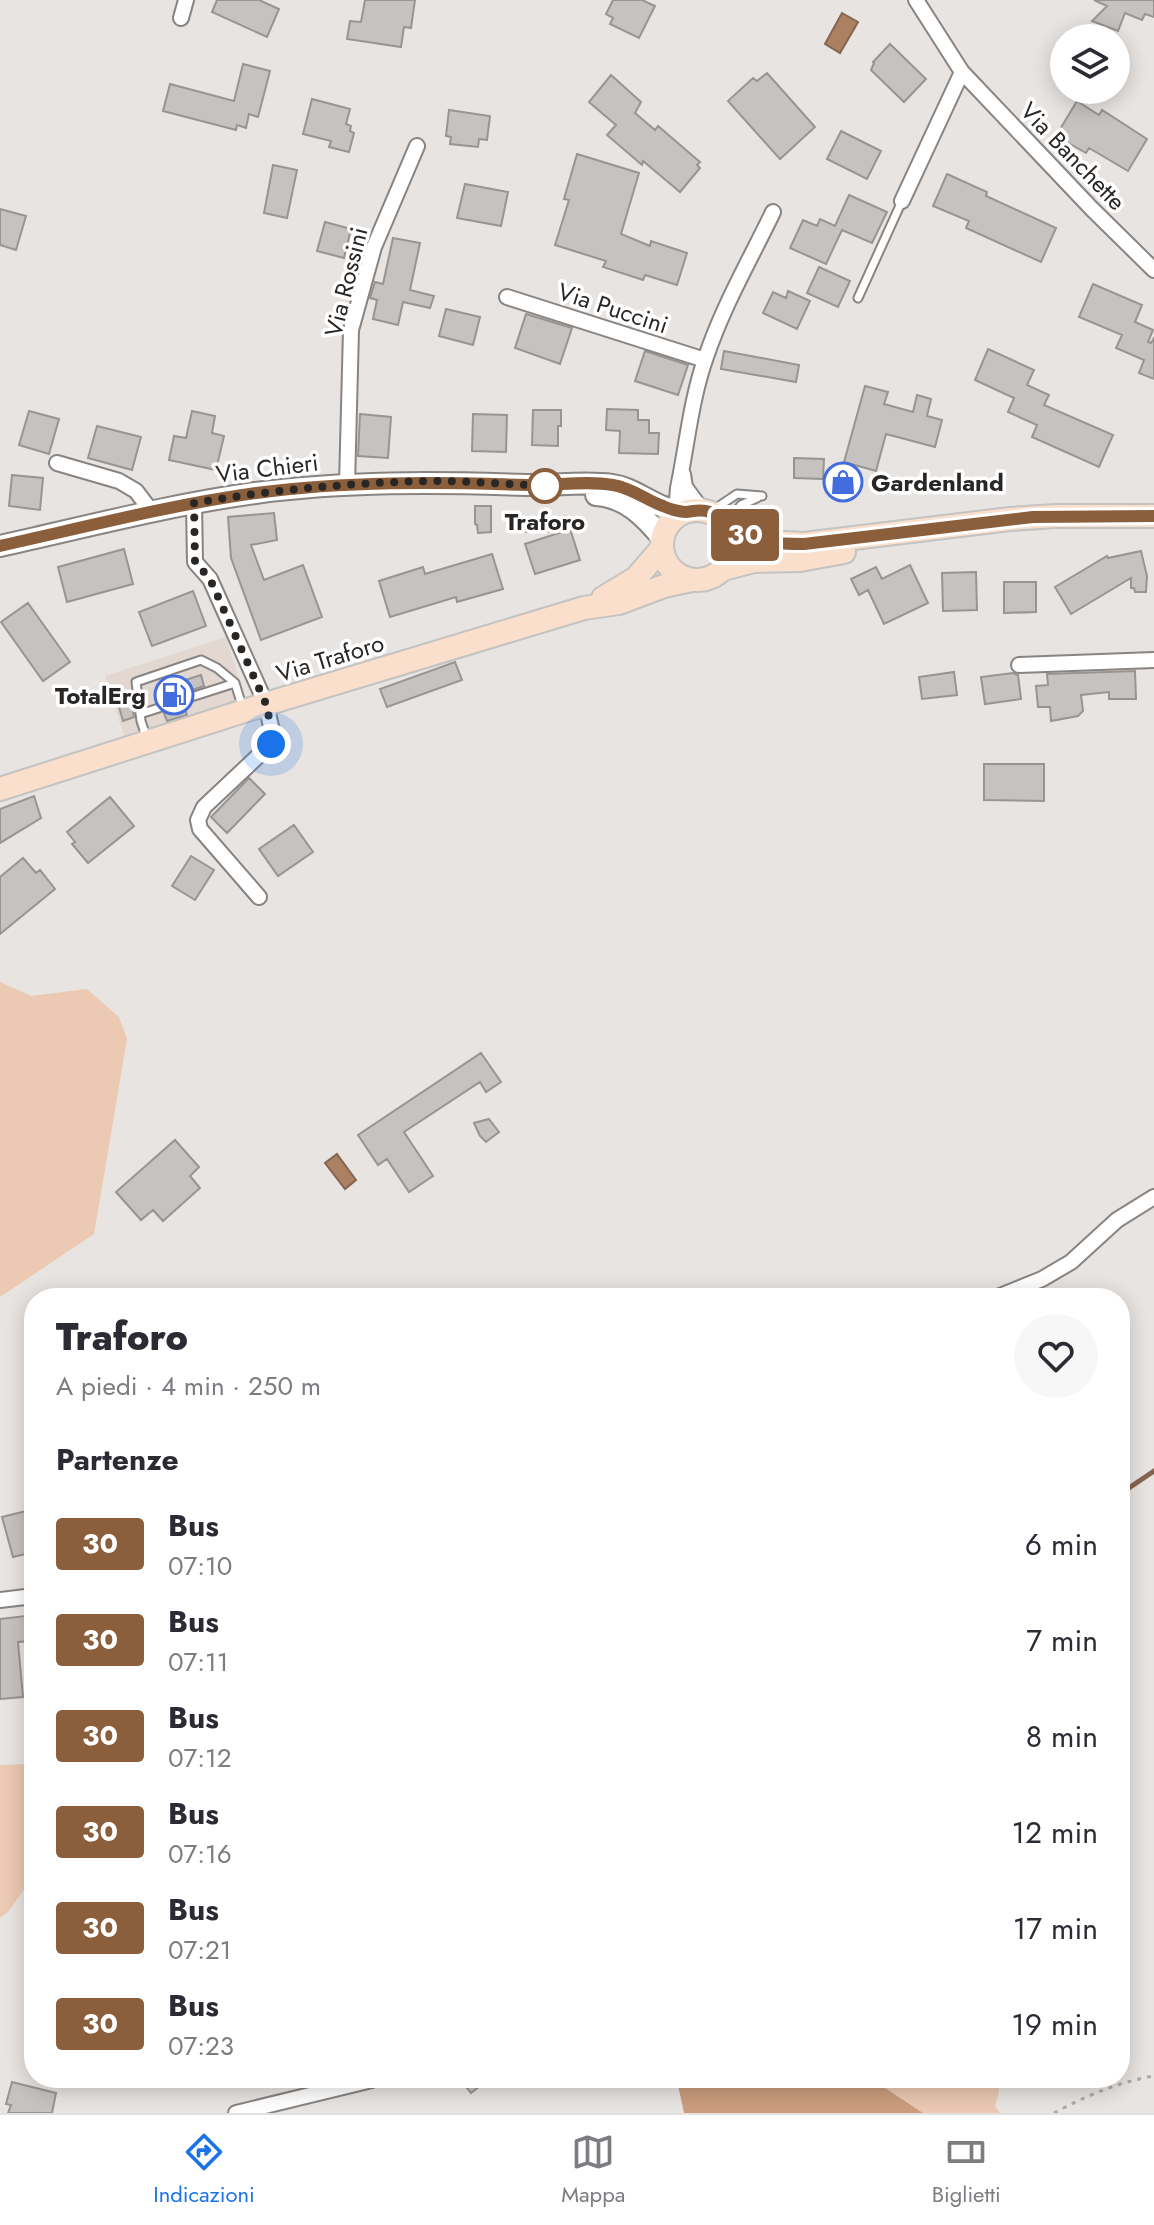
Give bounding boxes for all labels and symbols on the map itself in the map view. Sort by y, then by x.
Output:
street label: Via Banchette [1012,94,1134,218]
street label: Via Rossini [315,224,377,340]
street label: Via Puccini [553,274,673,342]
street label: Via Chieri [214,444,320,492]
shop icon: Gardenland [822,461,864,503]
place label: Gardenland [871,465,1004,500]
marker: Traforo [528,469,562,503]
place label: Traforo [505,504,585,539]
line badge: 30 [709,509,781,561]
street label: Via Traforo [272,625,388,691]
fuel station icon: TotalErg [153,674,195,716]
place label: TotalErg [55,678,146,713]
your location [251,724,291,764]

